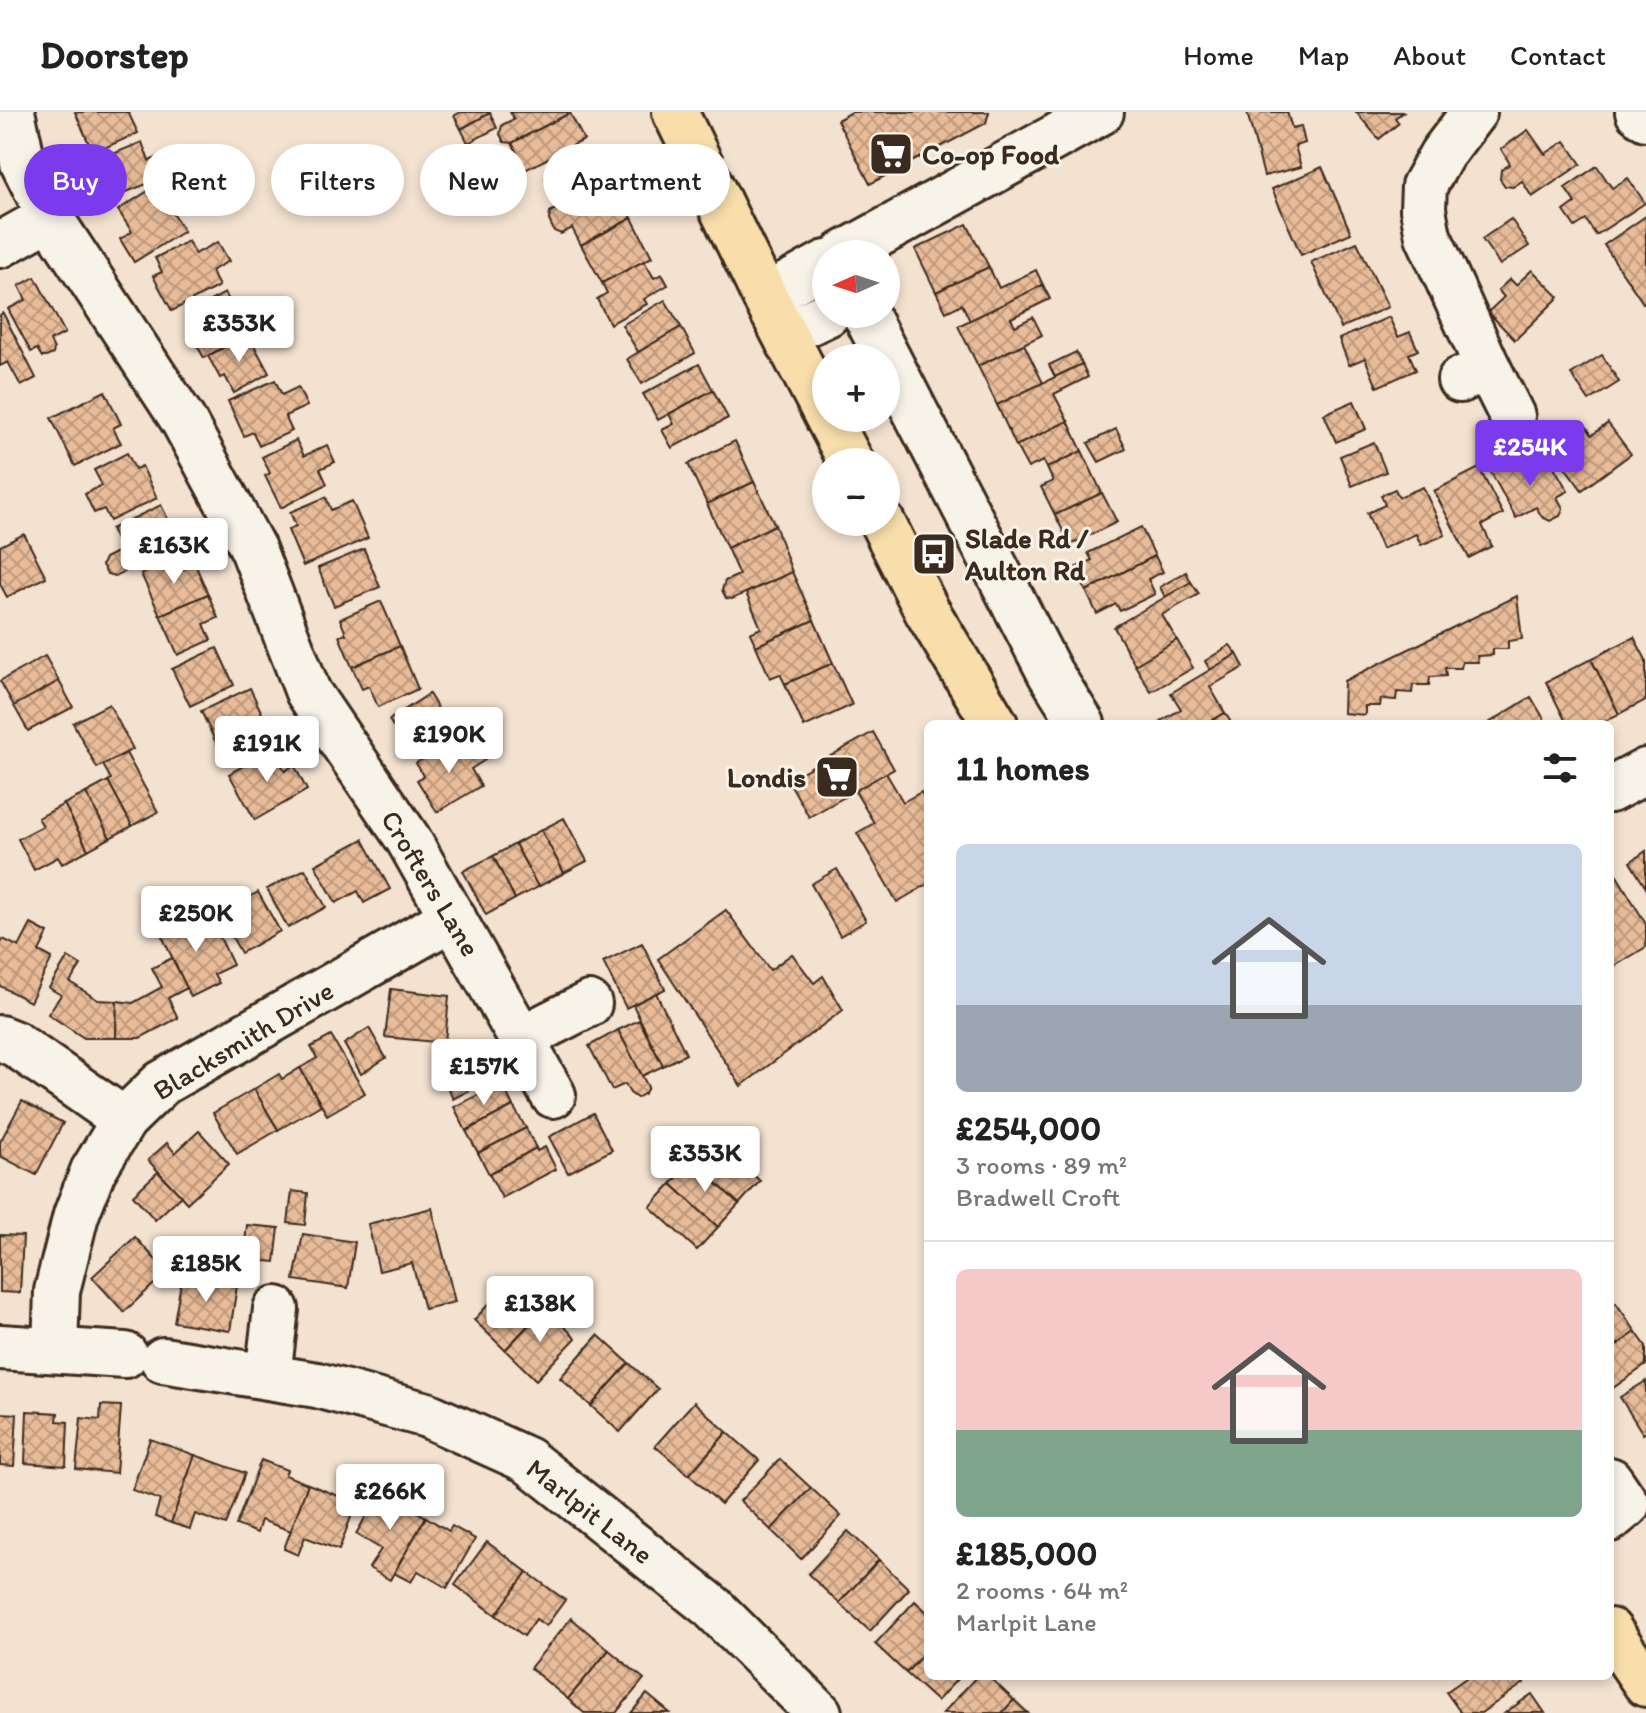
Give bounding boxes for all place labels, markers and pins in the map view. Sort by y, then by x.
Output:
supermarket icon: Co-op Food [867,130,915,178]
place label: Co-op Food [922,137,1060,171]
pin: £353K [183,296,295,364]
pin: £254K [1474,420,1586,488]
pin: £163K [118,518,230,586]
place label: Slade Rd / Aulton Rd [964,521,1089,587]
bus stop icon: Slade Rd / Aulton Rd [910,530,958,578]
pin: £190K [393,707,505,775]
pin: £191K [211,716,323,784]
supermarket icon: Londis [813,753,861,801]
place label: Londis [727,760,806,794]
pin: £250K [140,886,252,954]
pin: £157K [428,1039,540,1107]
pin: £353K [649,1126,761,1194]
pin: £185K [150,1236,262,1304]
pin: £138K [484,1276,596,1344]
pin: £266K [334,1464,446,1532]

